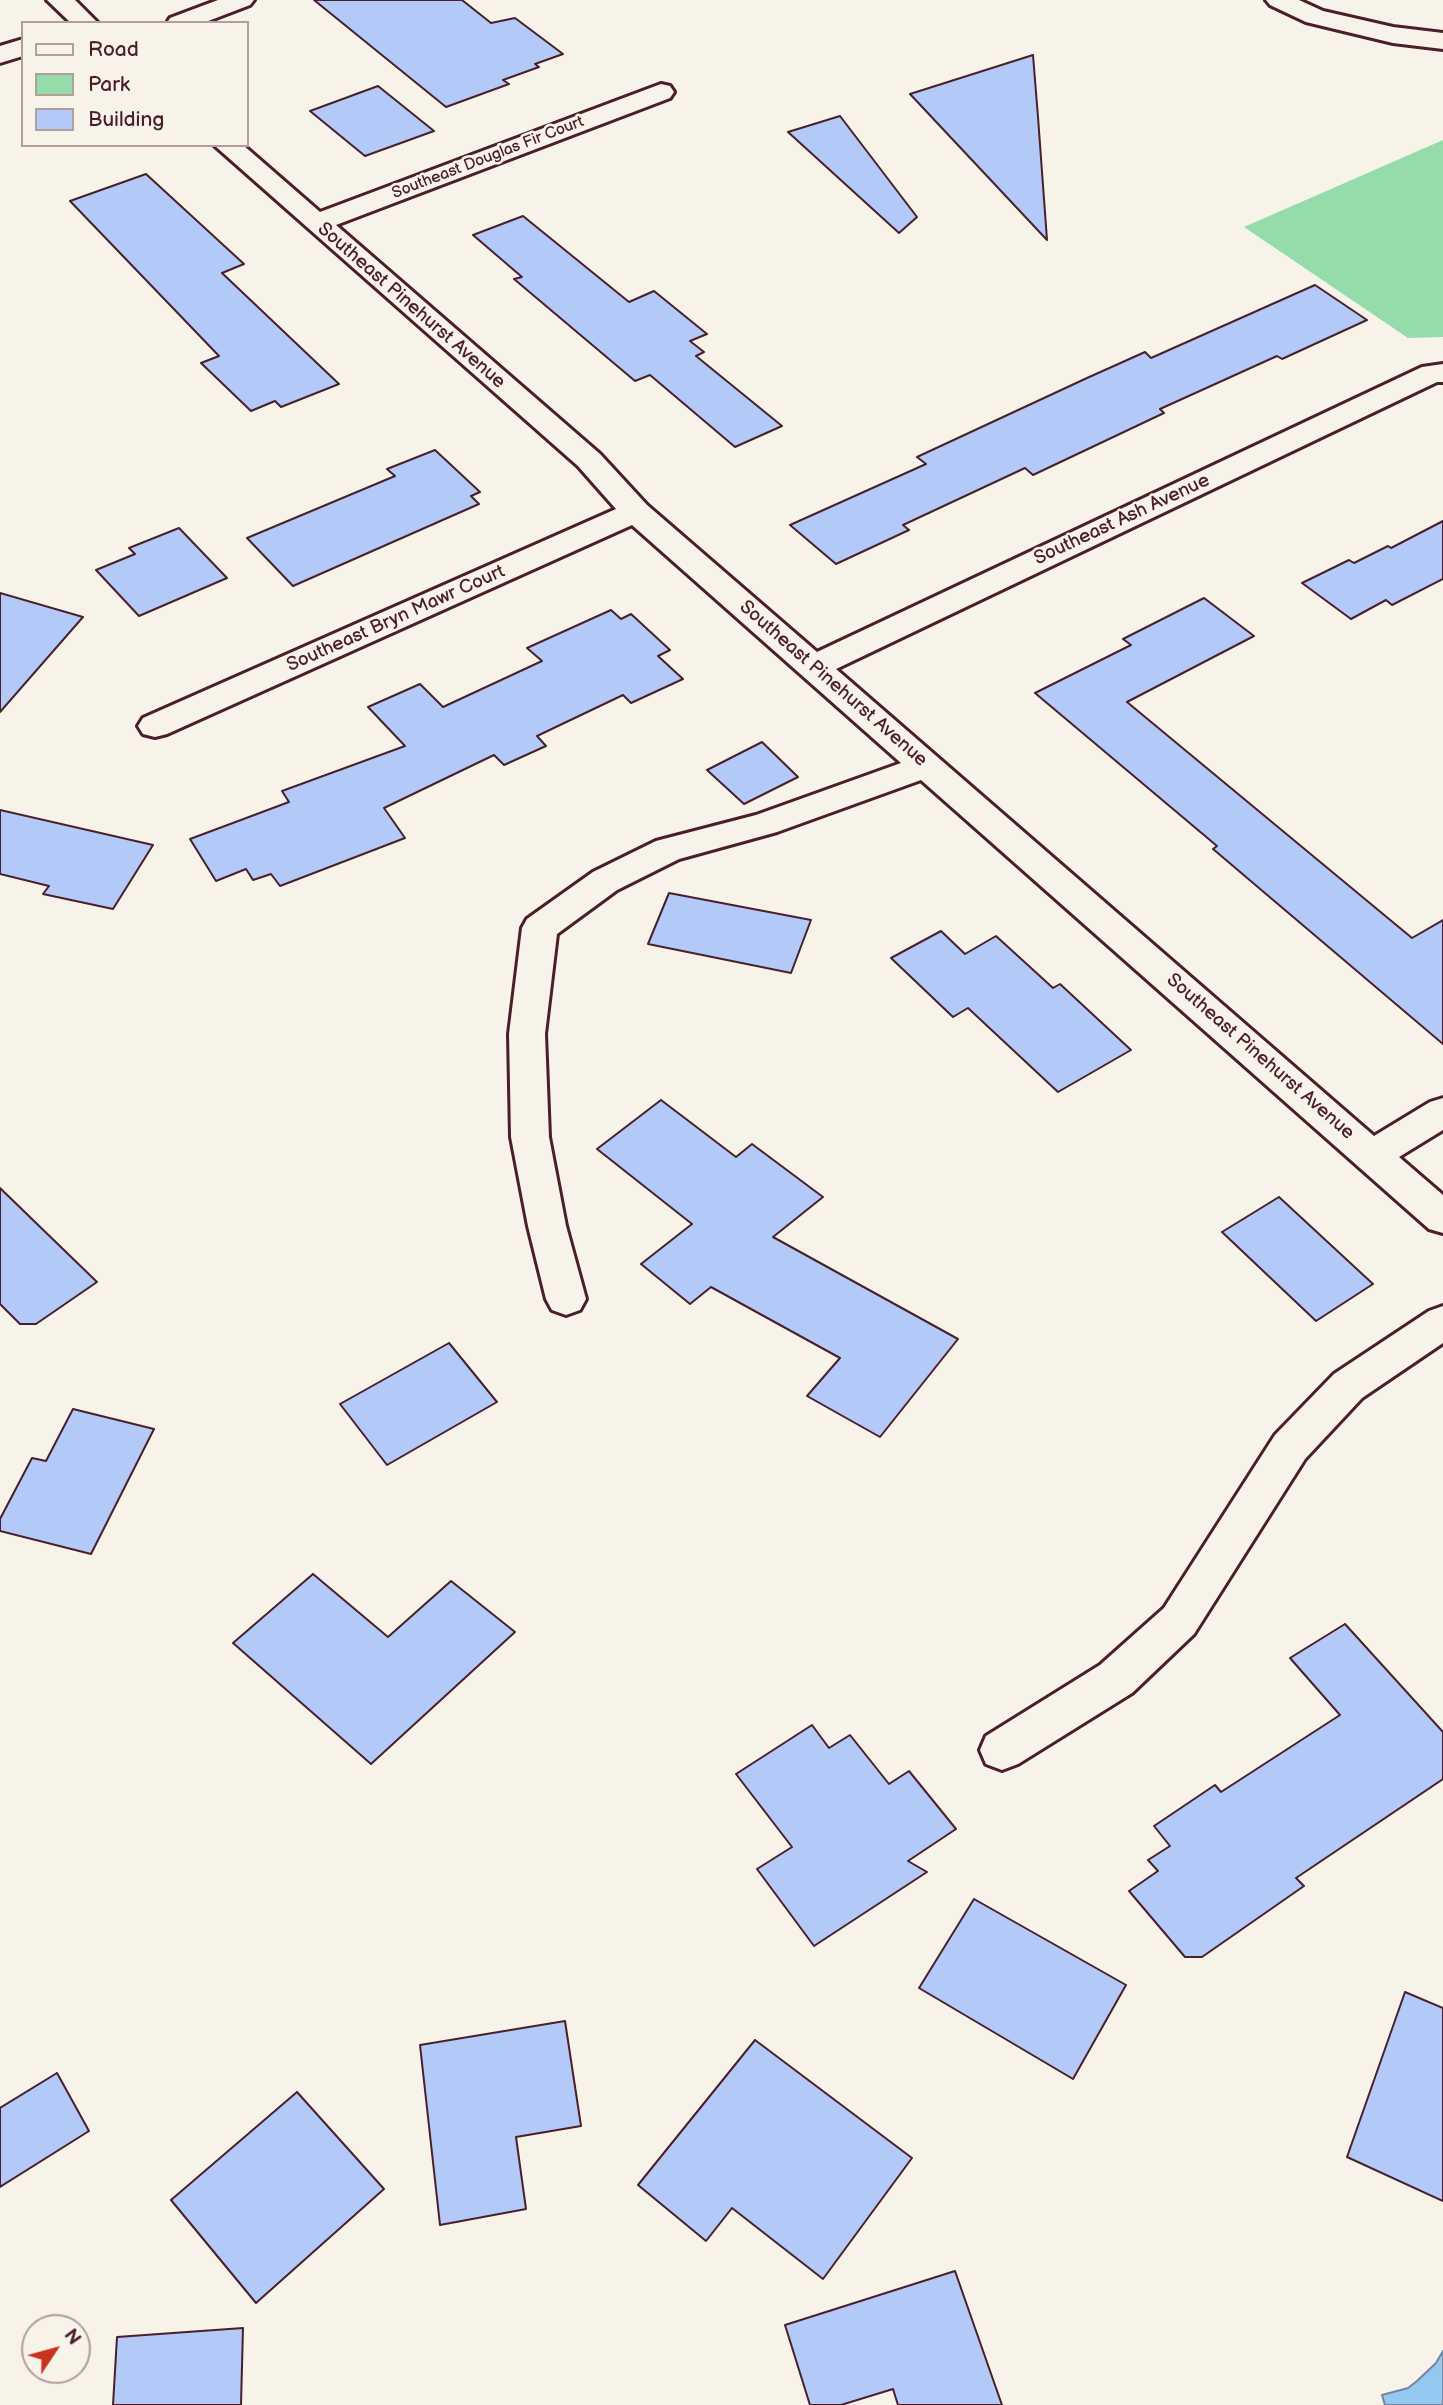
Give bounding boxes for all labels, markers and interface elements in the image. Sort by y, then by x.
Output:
legend [21,21,248,147]
text: Road [88,37,139,62]
text: Park [88,72,130,97]
text: Building [88,107,164,132]
street label: Southeast Douglas Fir Court [389,113,587,203]
street label: Southeast Pinehurst Avenue [312,218,510,394]
street label: Southeast Ash Avenue [1031,469,1213,571]
street label: Southeast Bryn Mawr Court [283,561,509,677]
street label: Southeast Pinehurst Avenue [734,596,932,772]
street label: Southeast Pinehurst Avenue [1161,969,1359,1145]
north arrow [21,2314,91,2384]
text: N [58,2325,85,2350]

